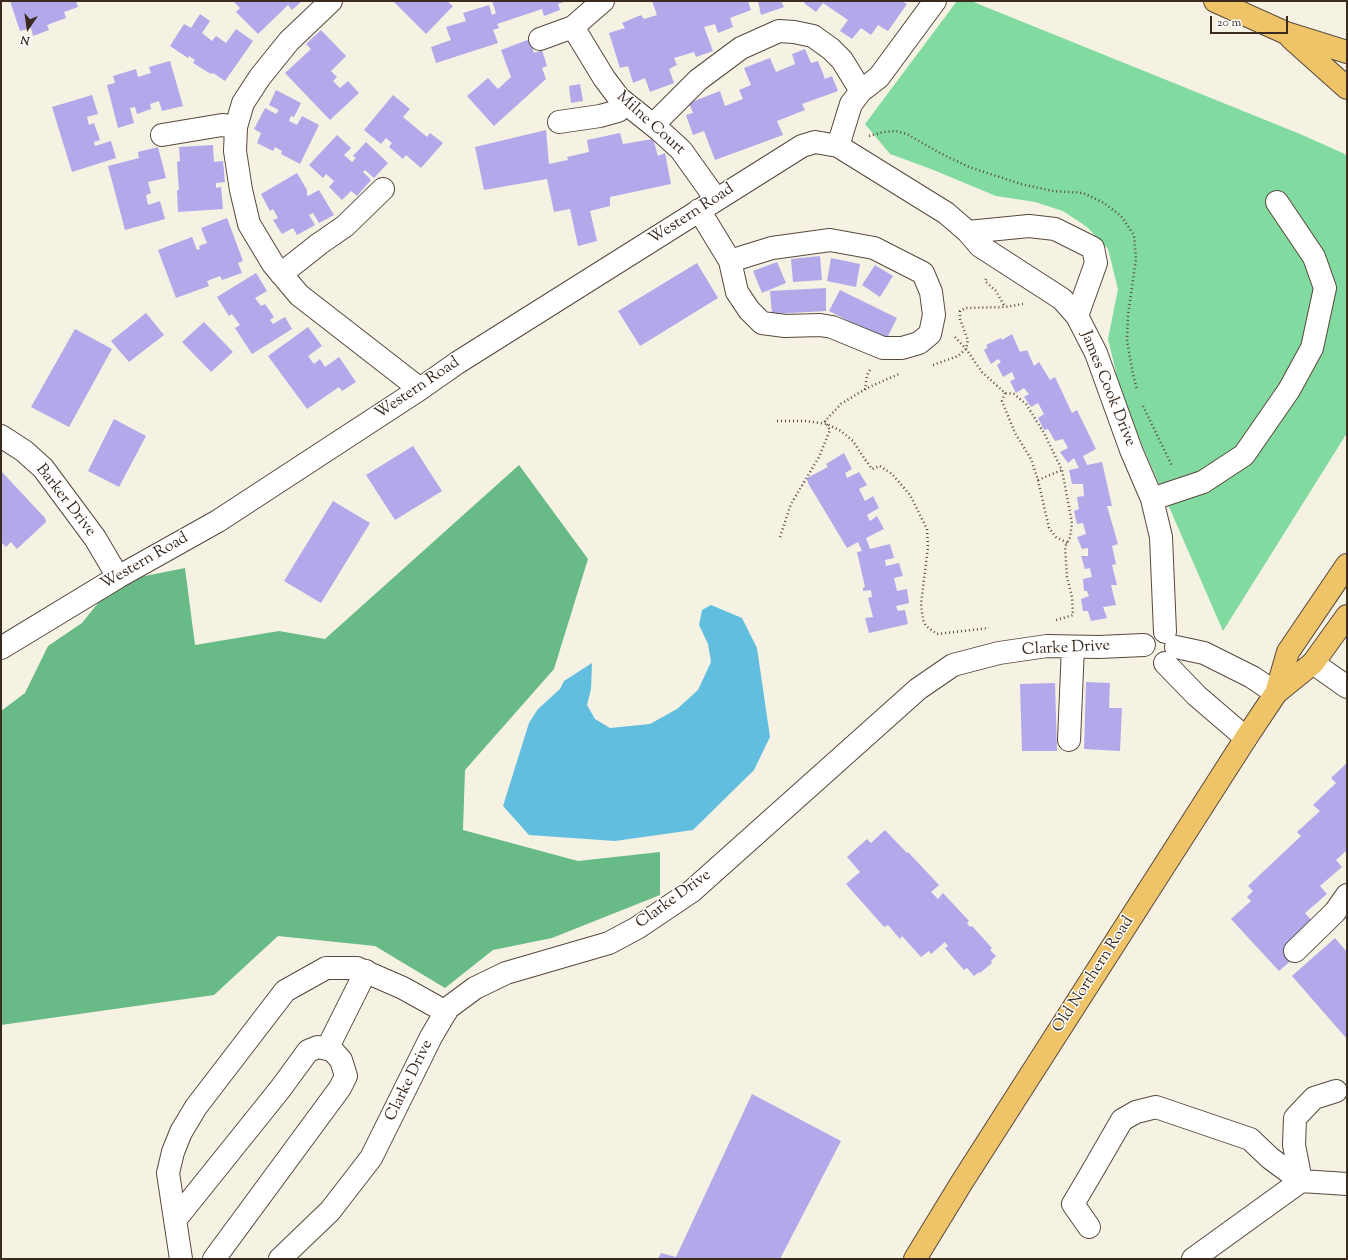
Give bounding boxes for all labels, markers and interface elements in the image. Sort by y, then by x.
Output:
north arrow [8,8,48,48]
scale bar [1212,8,1290,34]
text: 20 m [1217,14,1241,32]
text: N [19,31,31,48]
street label: Milne Court [612,88,688,160]
street label: Western Road [646,180,738,250]
street label: James Cook Drive [1075,329,1139,449]
street label: Western Road [372,354,464,424]
street label: Barker Drive [31,461,99,541]
street label: Western Road [98,529,192,595]
street label: Clarke Drive [1021,637,1111,661]
street label: Clarke Drive [633,866,715,934]
street label: Old Northern Road [1049,913,1139,1037]
street label: Clarke Drive [382,1037,438,1125]

